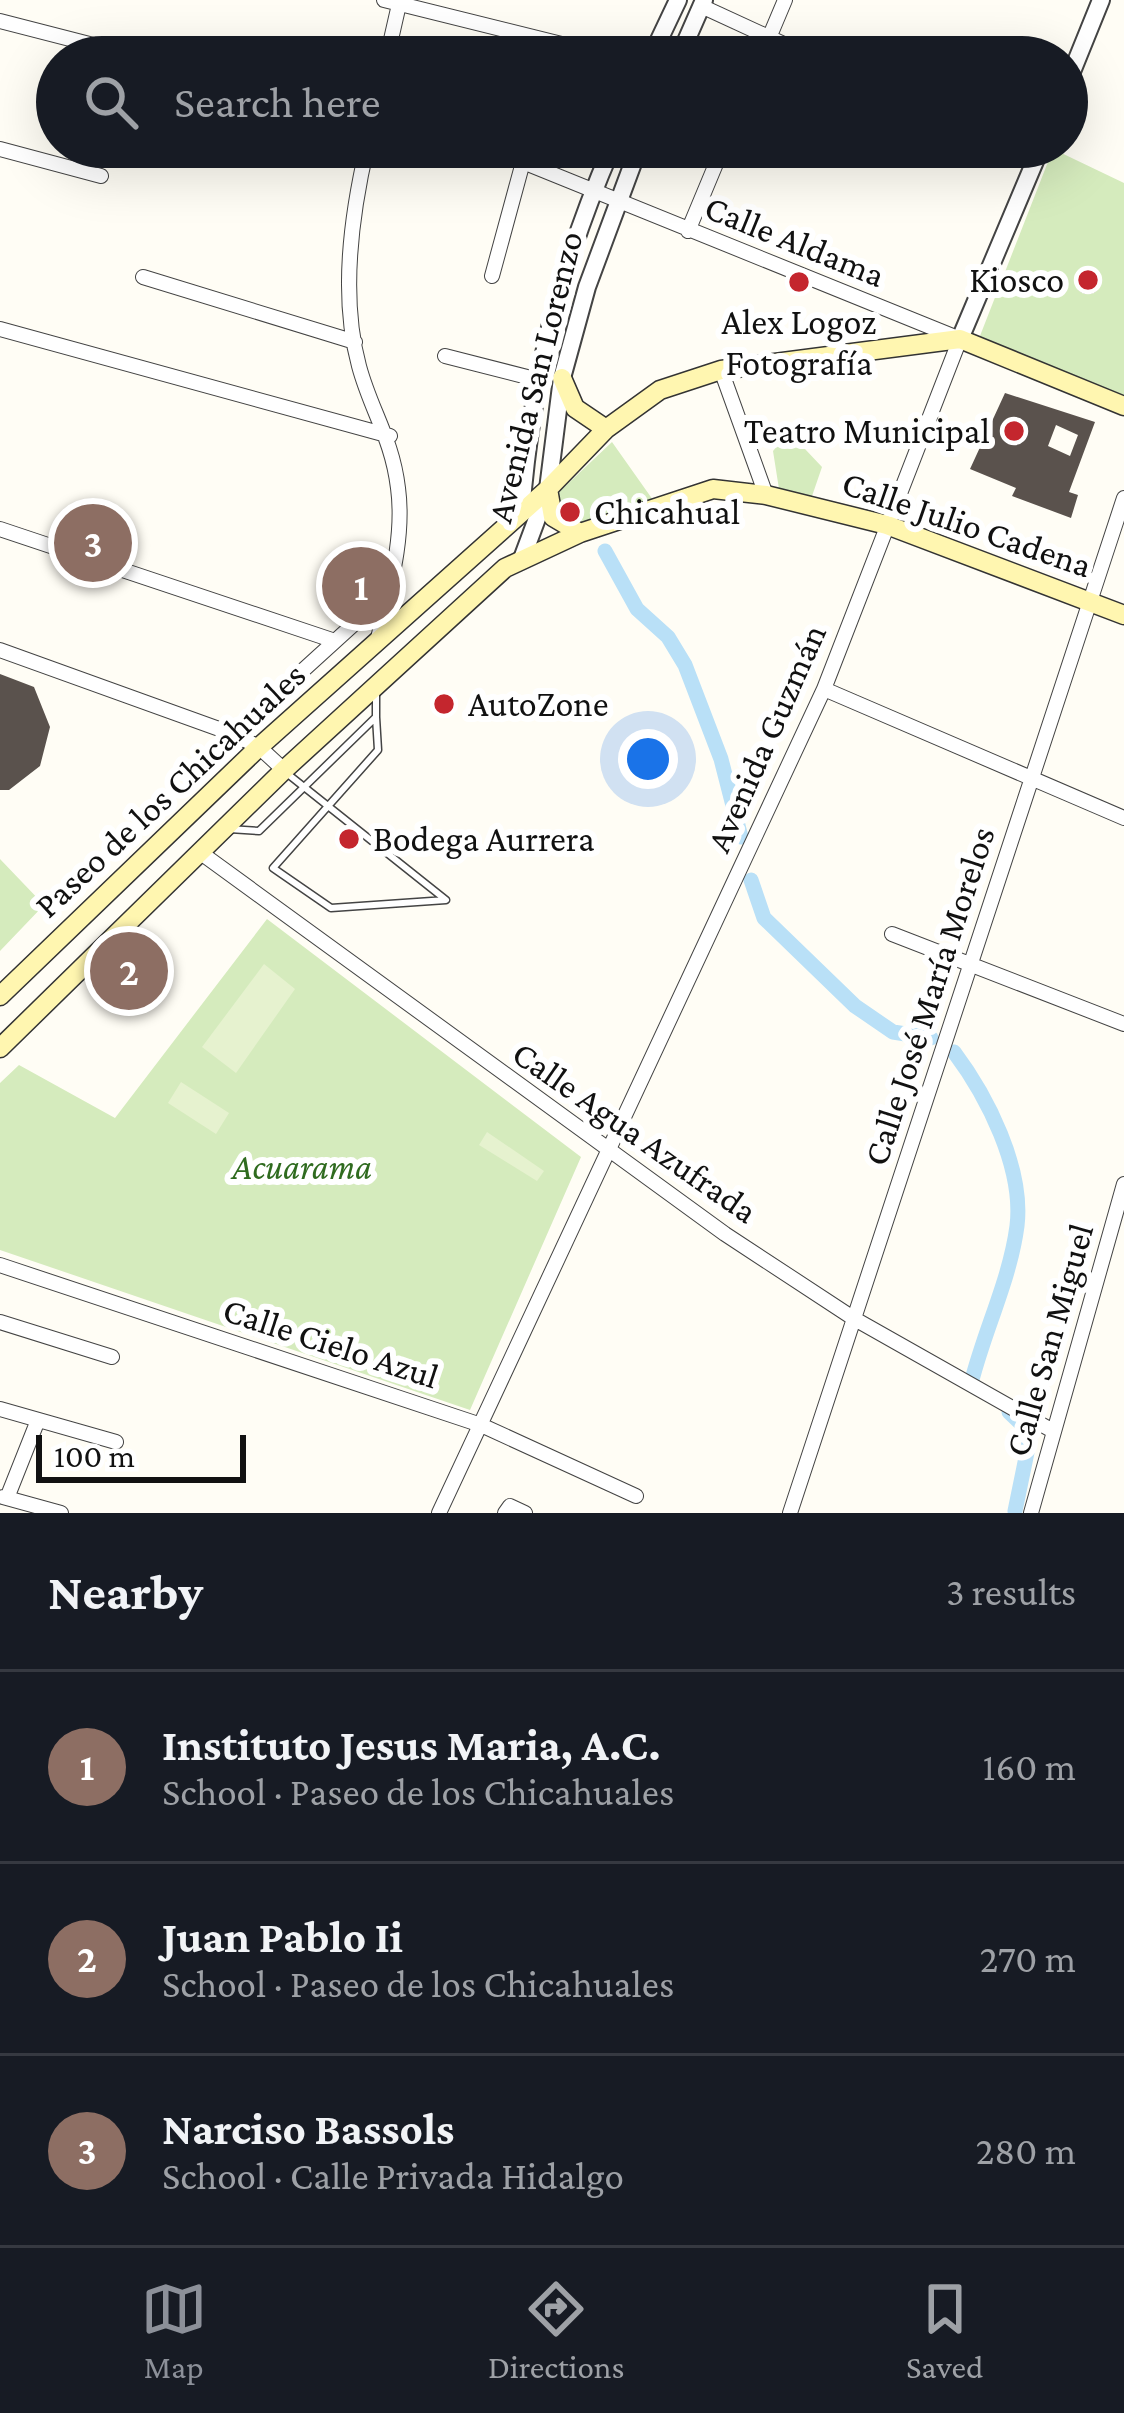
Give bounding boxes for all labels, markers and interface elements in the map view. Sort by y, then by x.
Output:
search box [36,36,1088,168]
icon: search [78,69,144,135]
text: Search here [174,77,381,127]
street label: Calle Aldama [699,187,891,295]
street label: Avenida San Lorenzo [479,227,591,527]
place label: Kiosco [969,260,1064,300]
marker: Kiosco [1075,267,1101,293]
marker: Alex Logoz Fotografía [786,269,812,295]
place label: Alex Logoz Fotografía [721,302,877,383]
place label: Teatro Municipal [744,411,990,451]
marker: Teatro Municipal [1001,418,1027,444]
street label: Calle Julio Cadena [837,463,1097,585]
place label: Chicahual [594,492,740,532]
pin: 3 [54,498,132,588]
marker: Chicahual [557,499,583,525]
pin: 1 [322,541,400,631]
street label: Avenida Guzmán [698,618,834,858]
street label: Paseo de los Chicahuales [27,654,313,926]
place label: AutoZone [468,684,608,724]
marker: AutoZone [431,691,457,717]
your location [618,729,678,789]
place label: Bodega Aurrera [373,819,595,859]
street label: Calle José María Morelos [855,822,1003,1170]
marker: Bodega Aurrera [336,826,362,852]
pin: 2 [90,926,168,1016]
street label: Calle Agua Azufrada [505,1033,765,1231]
park label: Acuarama [230,1147,372,1187]
street label: Calle San Miguel [997,1219,1101,1461]
street label: Calle Cielo Azul [218,1289,444,1397]
scale bar [36,1429,246,1482]
text: 100 m [54,1437,135,1474]
text: Nearby [48,1563,203,1620]
text: 3 results [946,1570,1076,1613]
text: Instituto Jesus Maria, A.C. [162,1720,661,1770]
text: 1 [80,1745,94,1788]
text: 160 m [983,1745,1076,1788]
text: School · Paseo de los Chicahuales [162,1770,674,1813]
text: Juan Pablo Ii [162,1912,403,1962]
text: 2 [77,1937,97,1980]
text: 270 m [980,1937,1076,1980]
text: School · Paseo de los Chicahuales [162,1962,674,2005]
text: Narciso Bassols [162,2104,454,2154]
text: 3 [77,2129,97,2172]
text: 280 m [976,2129,1076,2172]
text: School · Calle Privada Hidalgo [162,2154,624,2197]
tab: Map [141,2276,207,2385]
tab: Directions [488,2276,625,2385]
tab: Saved [906,2276,983,2385]

